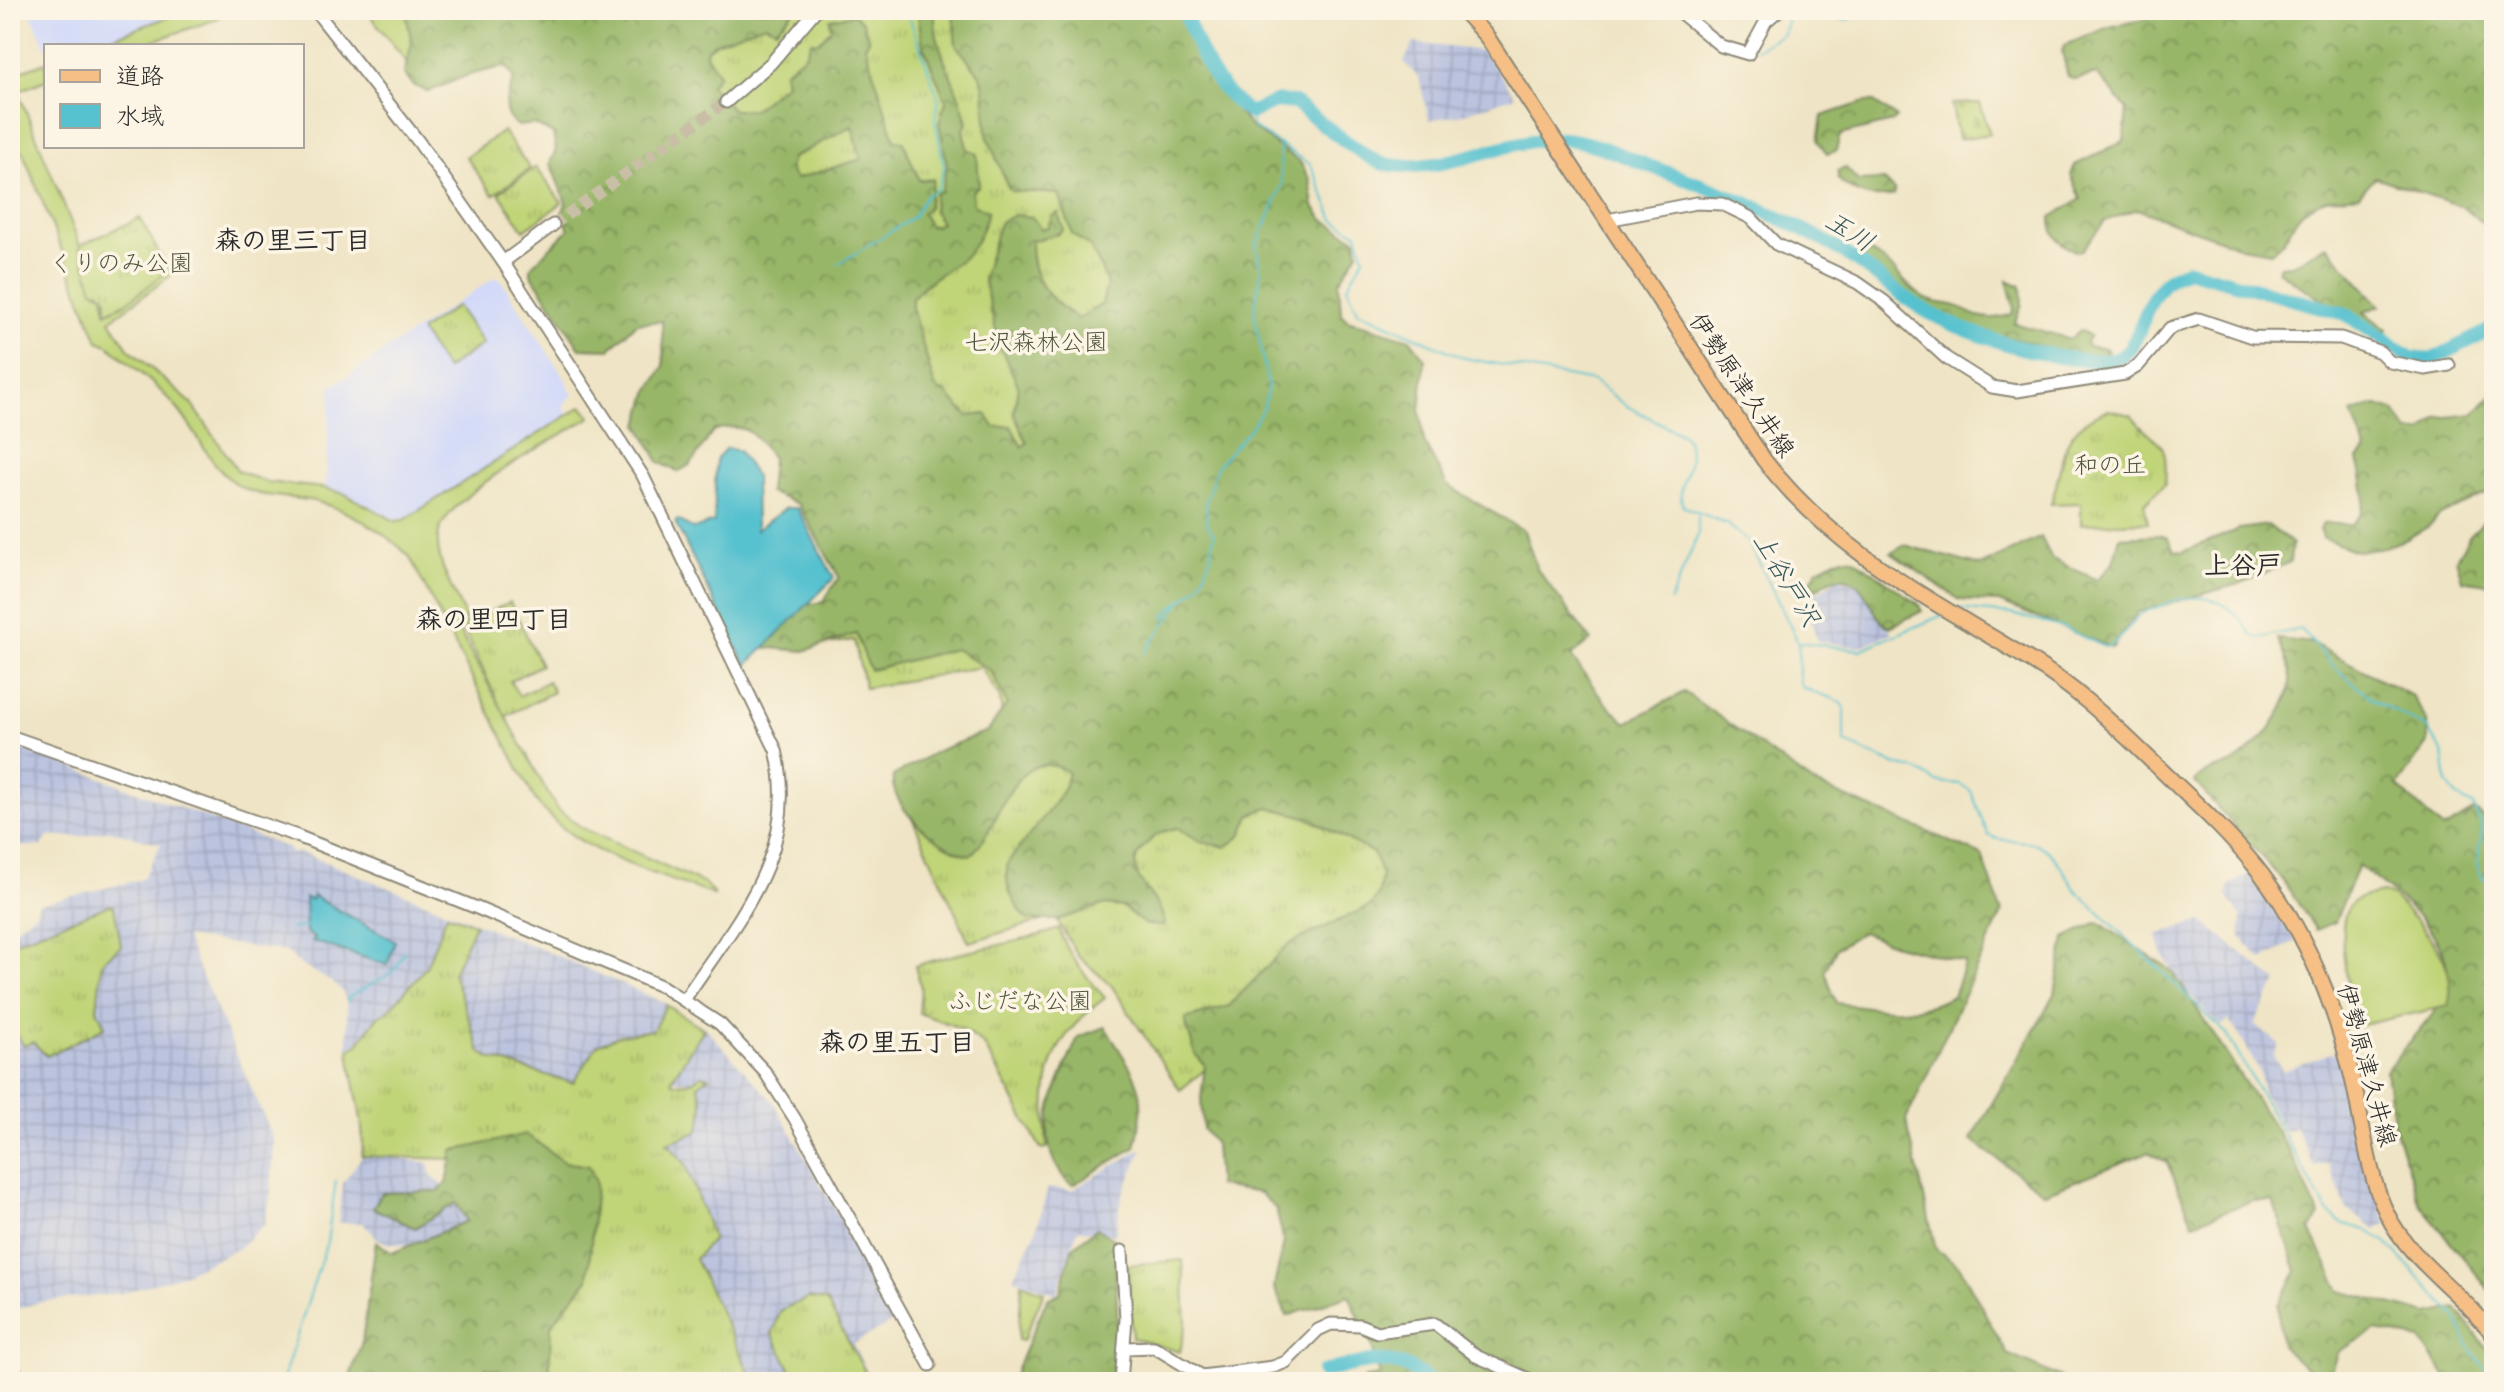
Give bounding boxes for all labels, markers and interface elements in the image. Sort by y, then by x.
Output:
legend [44,44,304,148]
text: 道路 [116,62,164,91]
text: 水域 [116,102,164,131]
water label: 玉川 [1819,204,1880,259]
district label: 森の里三丁目 [215,225,371,257]
park label: くりのみ公園 [49,249,193,278]
street label: 伊勢原津久井線 [1683,308,1801,463]
park label: 七沢森林公園 [964,328,1108,357]
park label: 和の丘 [2074,451,2146,480]
water label: 上谷戸沢 [1746,527,1827,633]
district label: 上谷戸 [2204,550,2282,582]
district label: 森の里四丁目 [416,604,572,636]
street label: 伊勢原津久井線 [2331,980,2402,1150]
park label: ふじだな公園 [948,987,1092,1016]
district label: 森の里五丁目 [819,1027,975,1059]

